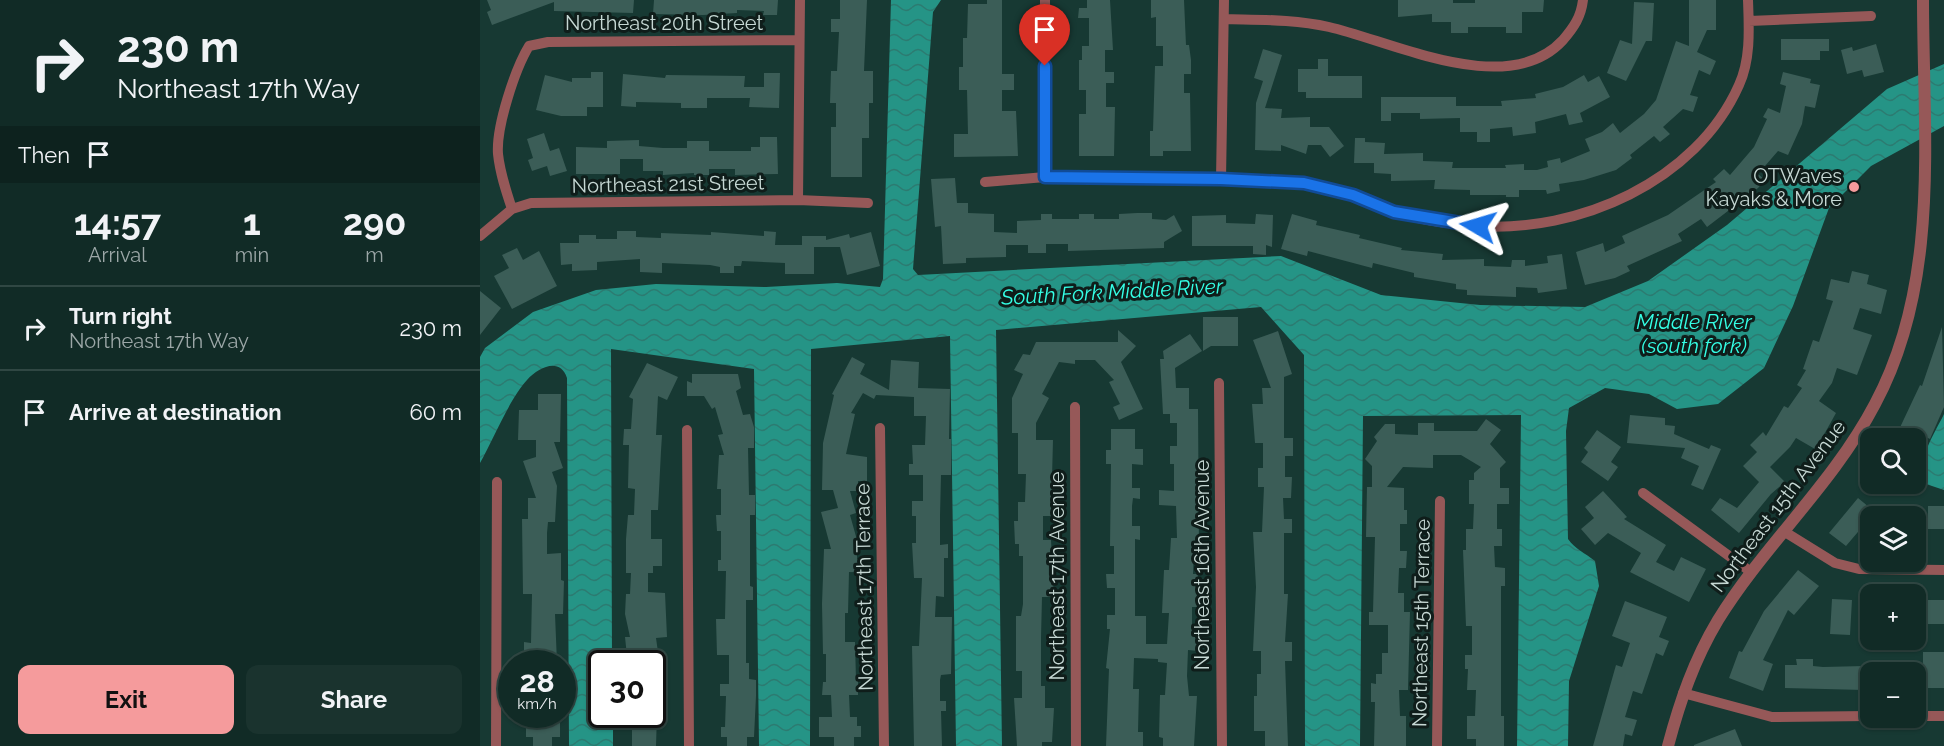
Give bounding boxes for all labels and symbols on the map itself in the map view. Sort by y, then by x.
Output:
pin [1019,4,1070,66]
street label: Northeast 20th Street [565,11,763,35]
place label: OTWaves Kayaks & More [1706,164,1842,211]
street label: Northeast 21st Street [572,170,765,198]
marker: OTWaves Kayaks & More [1847,180,1861,194]
position arrow [1446,194,1510,258]
water label: South Fork Middle River [999,273,1224,310]
water label: Middle River (south fork) [1636,309,1752,358]
street label: Northeast 15th Avenue [1705,415,1851,597]
street label: Northeast 16th Avenue [1190,460,1214,670]
street label: Northeast 17th Avenue [1045,471,1069,680]
street label: Northeast 17th Terrace [850,483,878,691]
street label: Northeast 15th Terrace [1407,518,1435,727]
speed limit sign: 30 [588,650,666,728]

